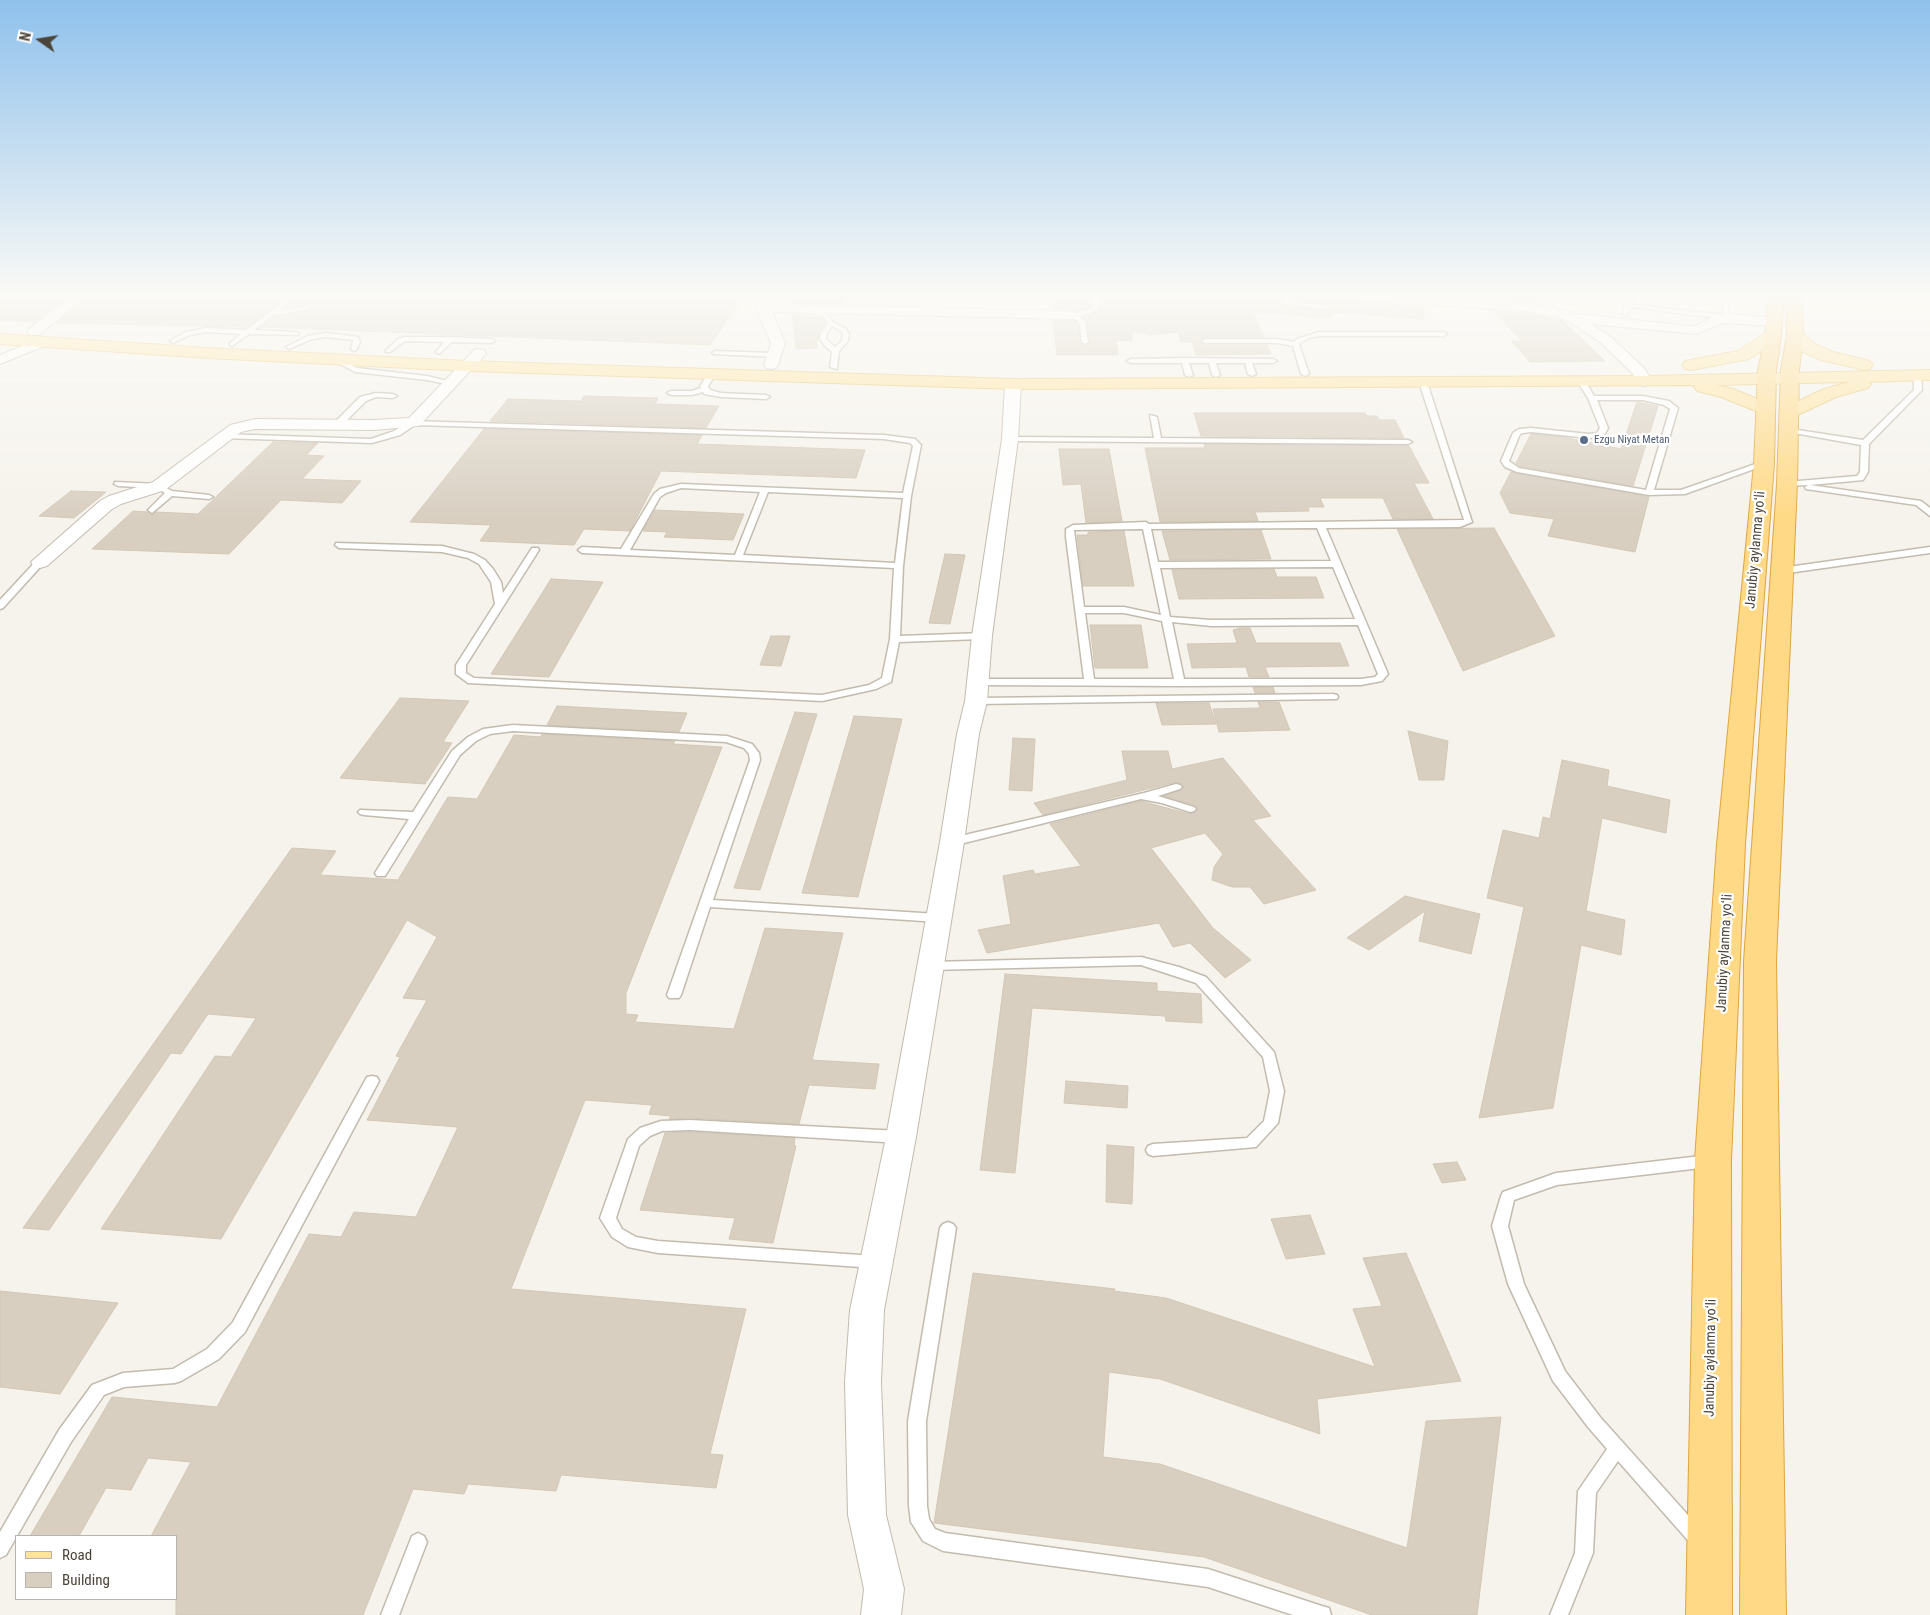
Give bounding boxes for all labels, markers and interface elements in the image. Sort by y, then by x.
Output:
north arrow [15,15,65,65]
text: N [17,31,34,43]
place label: Ezgu Niyat Metan [1594,433,1670,447]
marker: Ezgu Niyat Metan [1578,434,1590,446]
street label: Janubiy aylanma yoʻli [1742,490,1770,610]
street label: Janubiy aylanma yoʻli [1714,894,1736,1012]
street label: Janubiy aylanma yoʻli [1702,1299,1720,1417]
legend [15,1535,178,1600]
text: Road [62,1546,92,1564]
text: Building [62,1571,110,1589]

